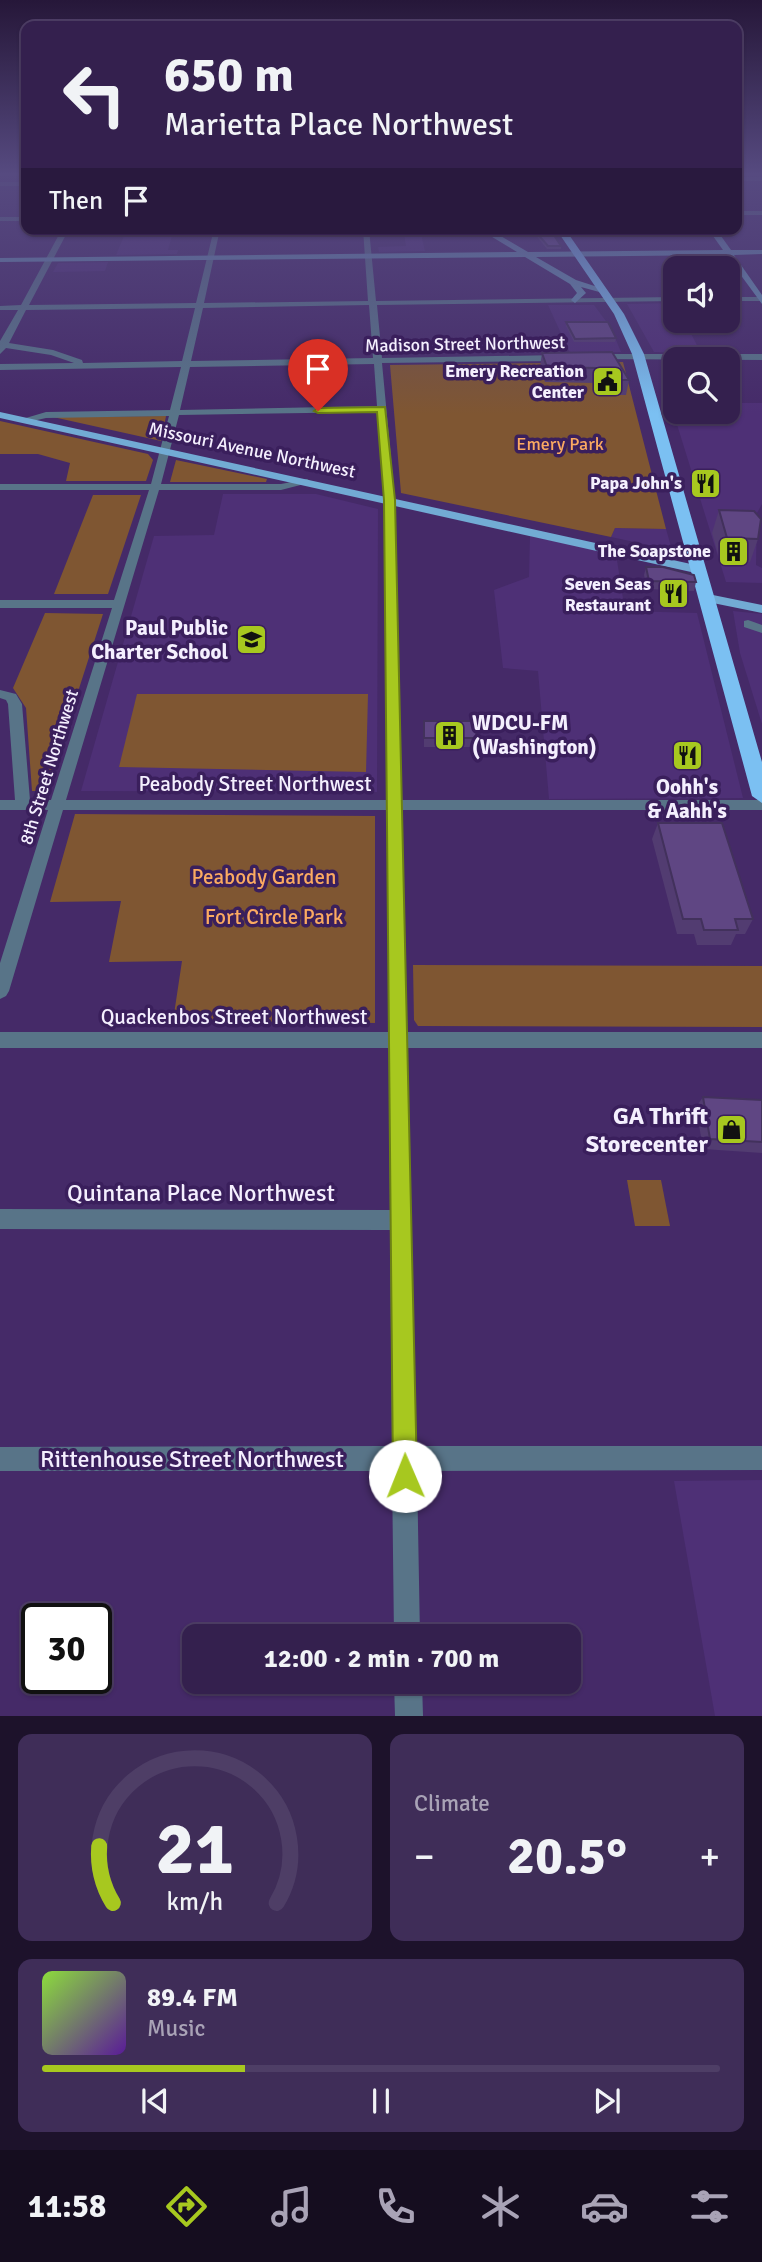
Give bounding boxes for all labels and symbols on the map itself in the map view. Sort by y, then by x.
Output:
street label: Madison Street Northwest [365,331,565,357]
pin [288,339,348,411]
place label: Emery Recreation Center [445,360,585,403]
public building icon: Emery Recreation Center [590,364,624,398]
street label: Missouri Avenue Northwest [147,417,357,483]
park label: Emery Park [516,433,604,455]
restaurant icon: Papa John's [688,466,722,500]
place label: Papa John's [590,472,682,494]
building icon: The Soapstone [717,534,751,568]
place label: The Soapstone [598,540,711,562]
place label: Seven Seas Restaurant [565,573,651,616]
restaurant icon: Seven Seas Restaurant [657,577,691,611]
place label: Paul Public Charter School [91,615,228,665]
school or university icon: Paul Public Charter School [234,623,268,657]
street label: 8th Street Northwest [15,687,83,847]
place label: WDCU-FM (Washington) [472,710,597,760]
building icon: WDCU-FM (Washington) [432,718,466,752]
restaurant icon: Oohh's & Aahh's [670,738,704,772]
street label: Peabody Street Northwest [138,771,372,797]
place label: Oohh's & Aahh's [647,774,727,824]
park label: Peabody Garden [192,864,336,890]
park label: Fort Circle Park [205,904,344,930]
street label: Quackenbos Street Northwest [101,1004,367,1030]
place label: GA Thrift Storecenter [586,1101,709,1159]
shop icon: GA Thrift Storecenter [714,1113,748,1147]
street label: Quintana Place Northwest [67,1178,335,1208]
position arrow [368,1439,442,1513]
street label: Rittenhouse Street Northwest [40,1444,344,1474]
speed limit sign: 30 [21,1603,112,1694]

